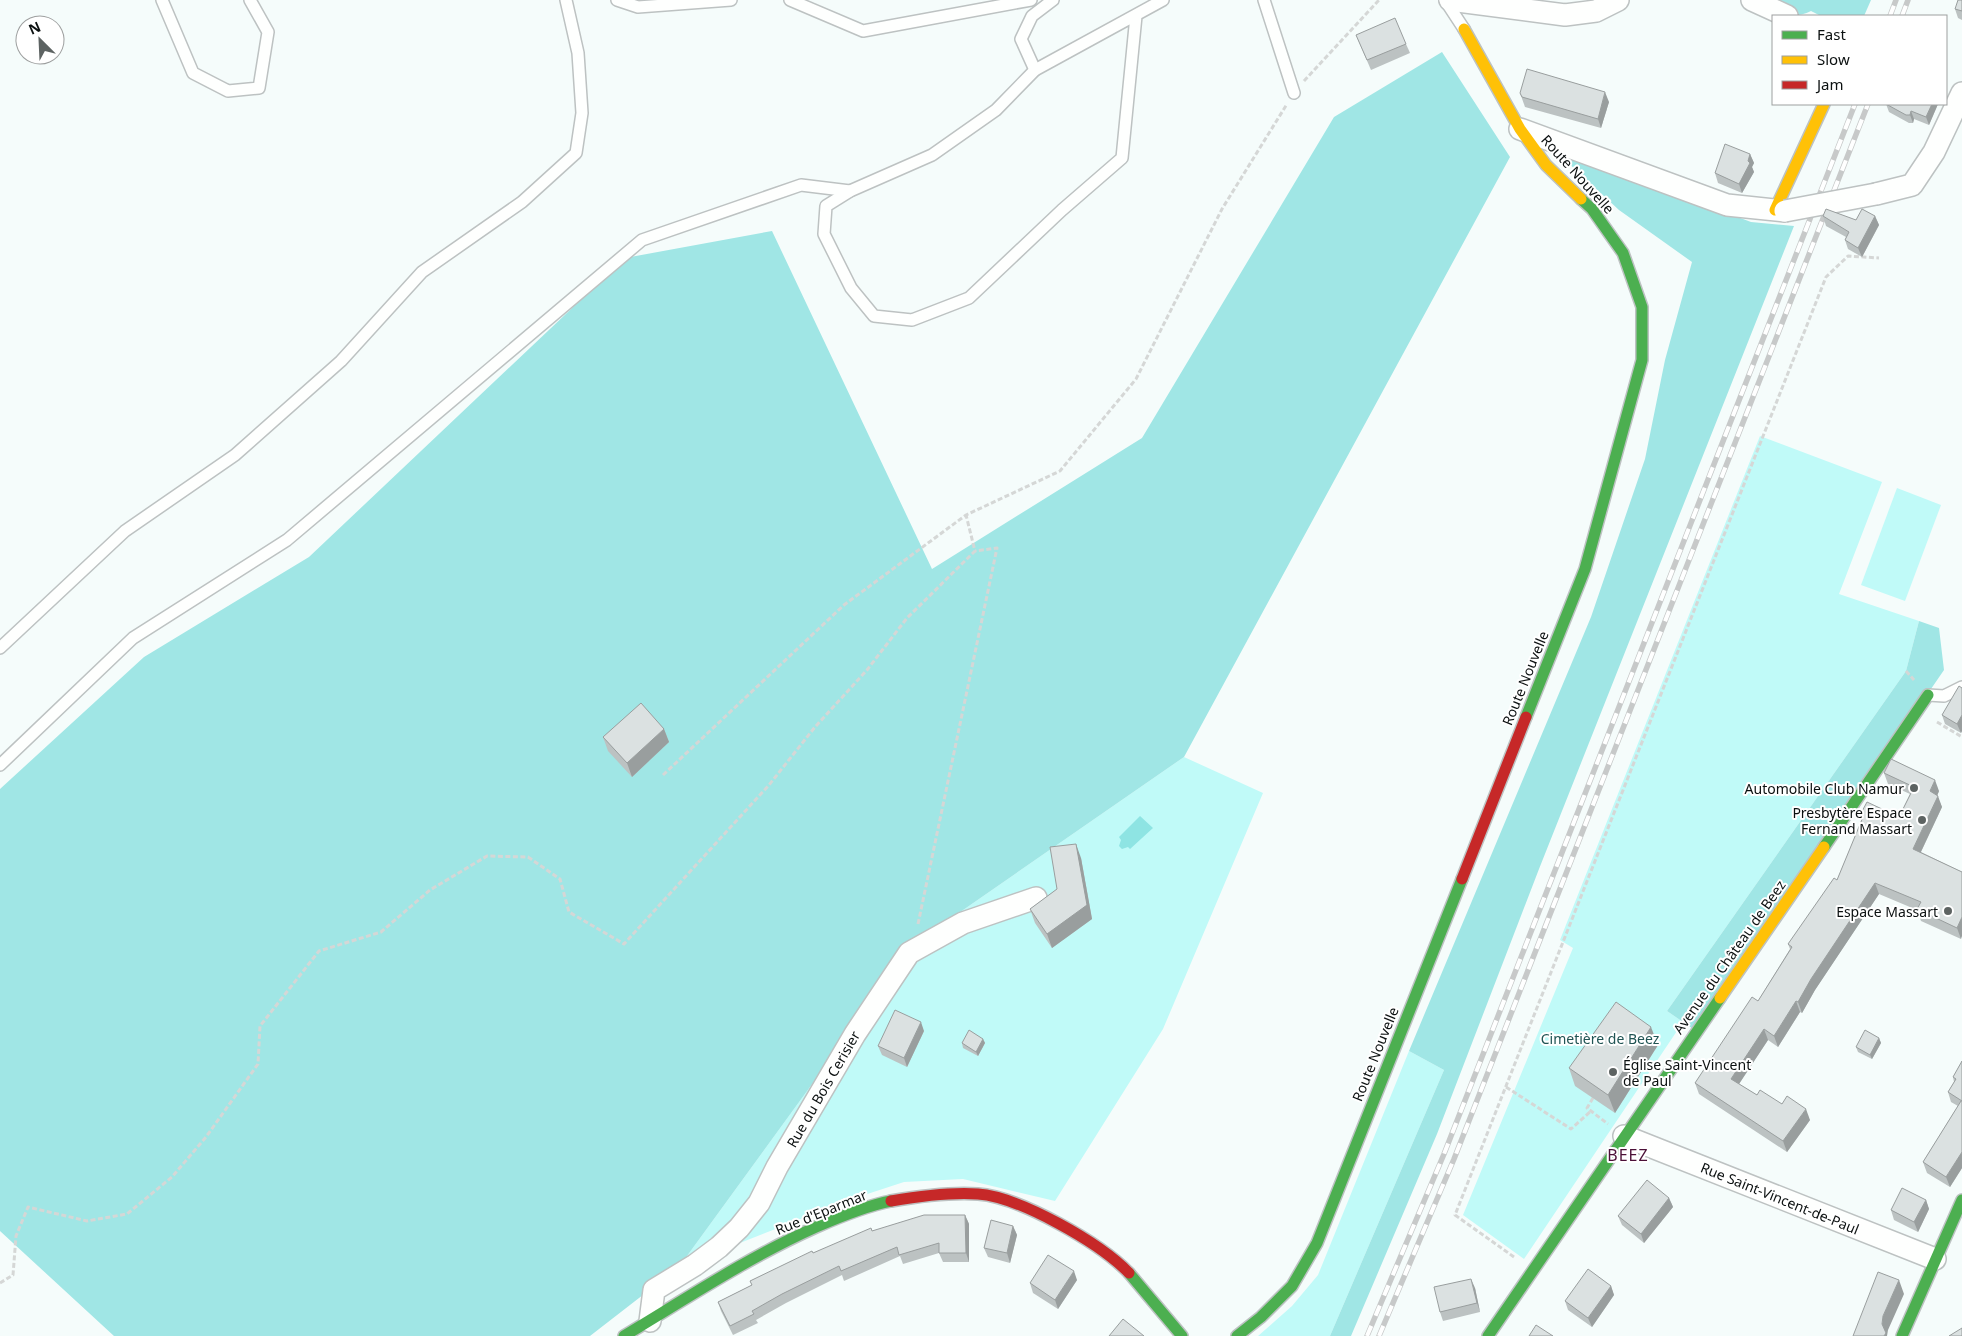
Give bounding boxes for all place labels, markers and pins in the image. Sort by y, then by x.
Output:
place label: Automobile Club Namur [1745,779,1904,798]
marker: Automobile Club Namur [1908,782,1920,794]
place label: Presbytère Espace Fernand Massart [1792,803,1912,838]
marker: Presbytère Espace Fernand Massart [1916,814,1928,826]
place label: Espace Massart [1836,902,1938,921]
marker: Espace Massart [1942,905,1954,917]
place label: Église Saint-Vincent de Paul [1623,1055,1751,1090]
marker: Église Saint-Vincent de Paul [1607,1066,1619,1078]

